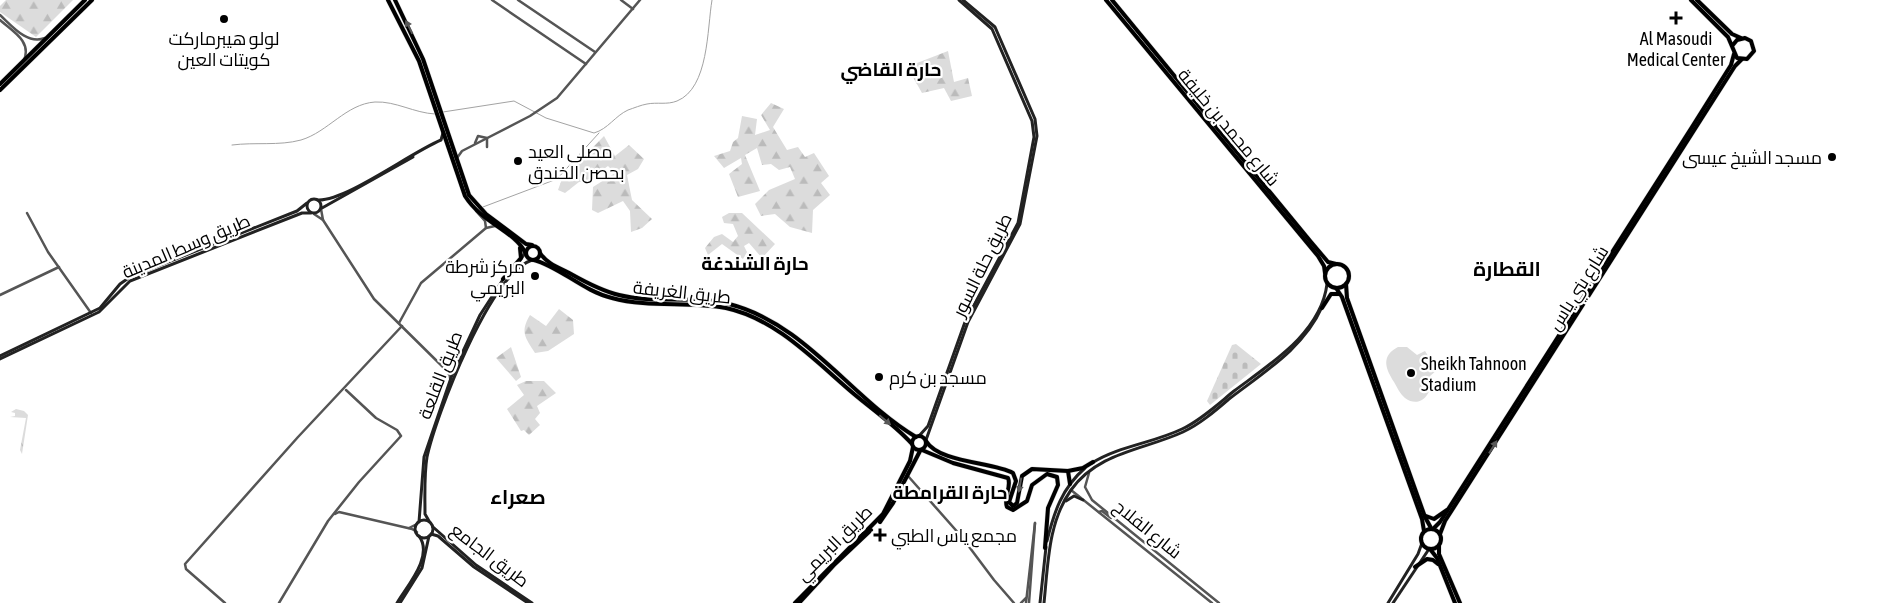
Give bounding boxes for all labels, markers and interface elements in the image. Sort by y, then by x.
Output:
marker: Al Masoudi Medical Center [1669,11,1683,25]
marker: لولو هيبرماركت كويتات العين [218,13,230,25]
one-way arrow [405,20,414,35]
place label: لولو هيبرماركت كويتات العين [168,28,280,71]
place label: Al Masoudi Medical Center [1627,28,1726,70]
district label: حارة القاضي [840,58,942,84]
street label: شارع محمد بن خليفة [1172,64,1284,191]
place label: مصلى العيد بحصن الخندق [528,141,625,185]
place label: مسجد الشيخ عيسى [1682,147,1822,170]
marker: مسجد الشيخ عيسى [1826,151,1838,163]
marker: مصلى العيد بحصن الخندق [512,155,524,167]
street label: طريق وسط المدينة [119,210,254,284]
street label: طريق حلة السور [947,210,1018,322]
street label: شارع بني ياس [1544,242,1616,337]
district label: حارة الشندغة [701,252,809,275]
place label: مركز شرطة البريمي [445,256,525,302]
district label: القطارة [1473,257,1541,281]
marker: مركز شرطة البريمي [529,270,541,282]
street label: طريق الغريفة [632,276,732,310]
street label: طريق القلعة [414,328,468,423]
place label: Sheikh Tahnoon Stadium [1421,353,1527,395]
place label: مسجد بن كرم [889,367,987,390]
marker: Sheikh Tahnoon Stadium [1405,367,1417,379]
marker: مسجد بن كرم [873,371,885,383]
one-way arrow [879,415,892,426]
one-way arrow [1488,441,1497,454]
one-way arrow [1016,478,1024,494]
district label: حارة القرامطة [892,481,1008,504]
district label: صعراء [490,485,546,509]
street label: شارع الفلاح [1109,495,1186,564]
street label: طريق البريمي [792,501,879,588]
street label: طريق الجامع [446,519,533,593]
place label: مجمع ياس الطبي [891,525,1017,550]
marker: مجمع ياس الطبي [873,528,887,542]

